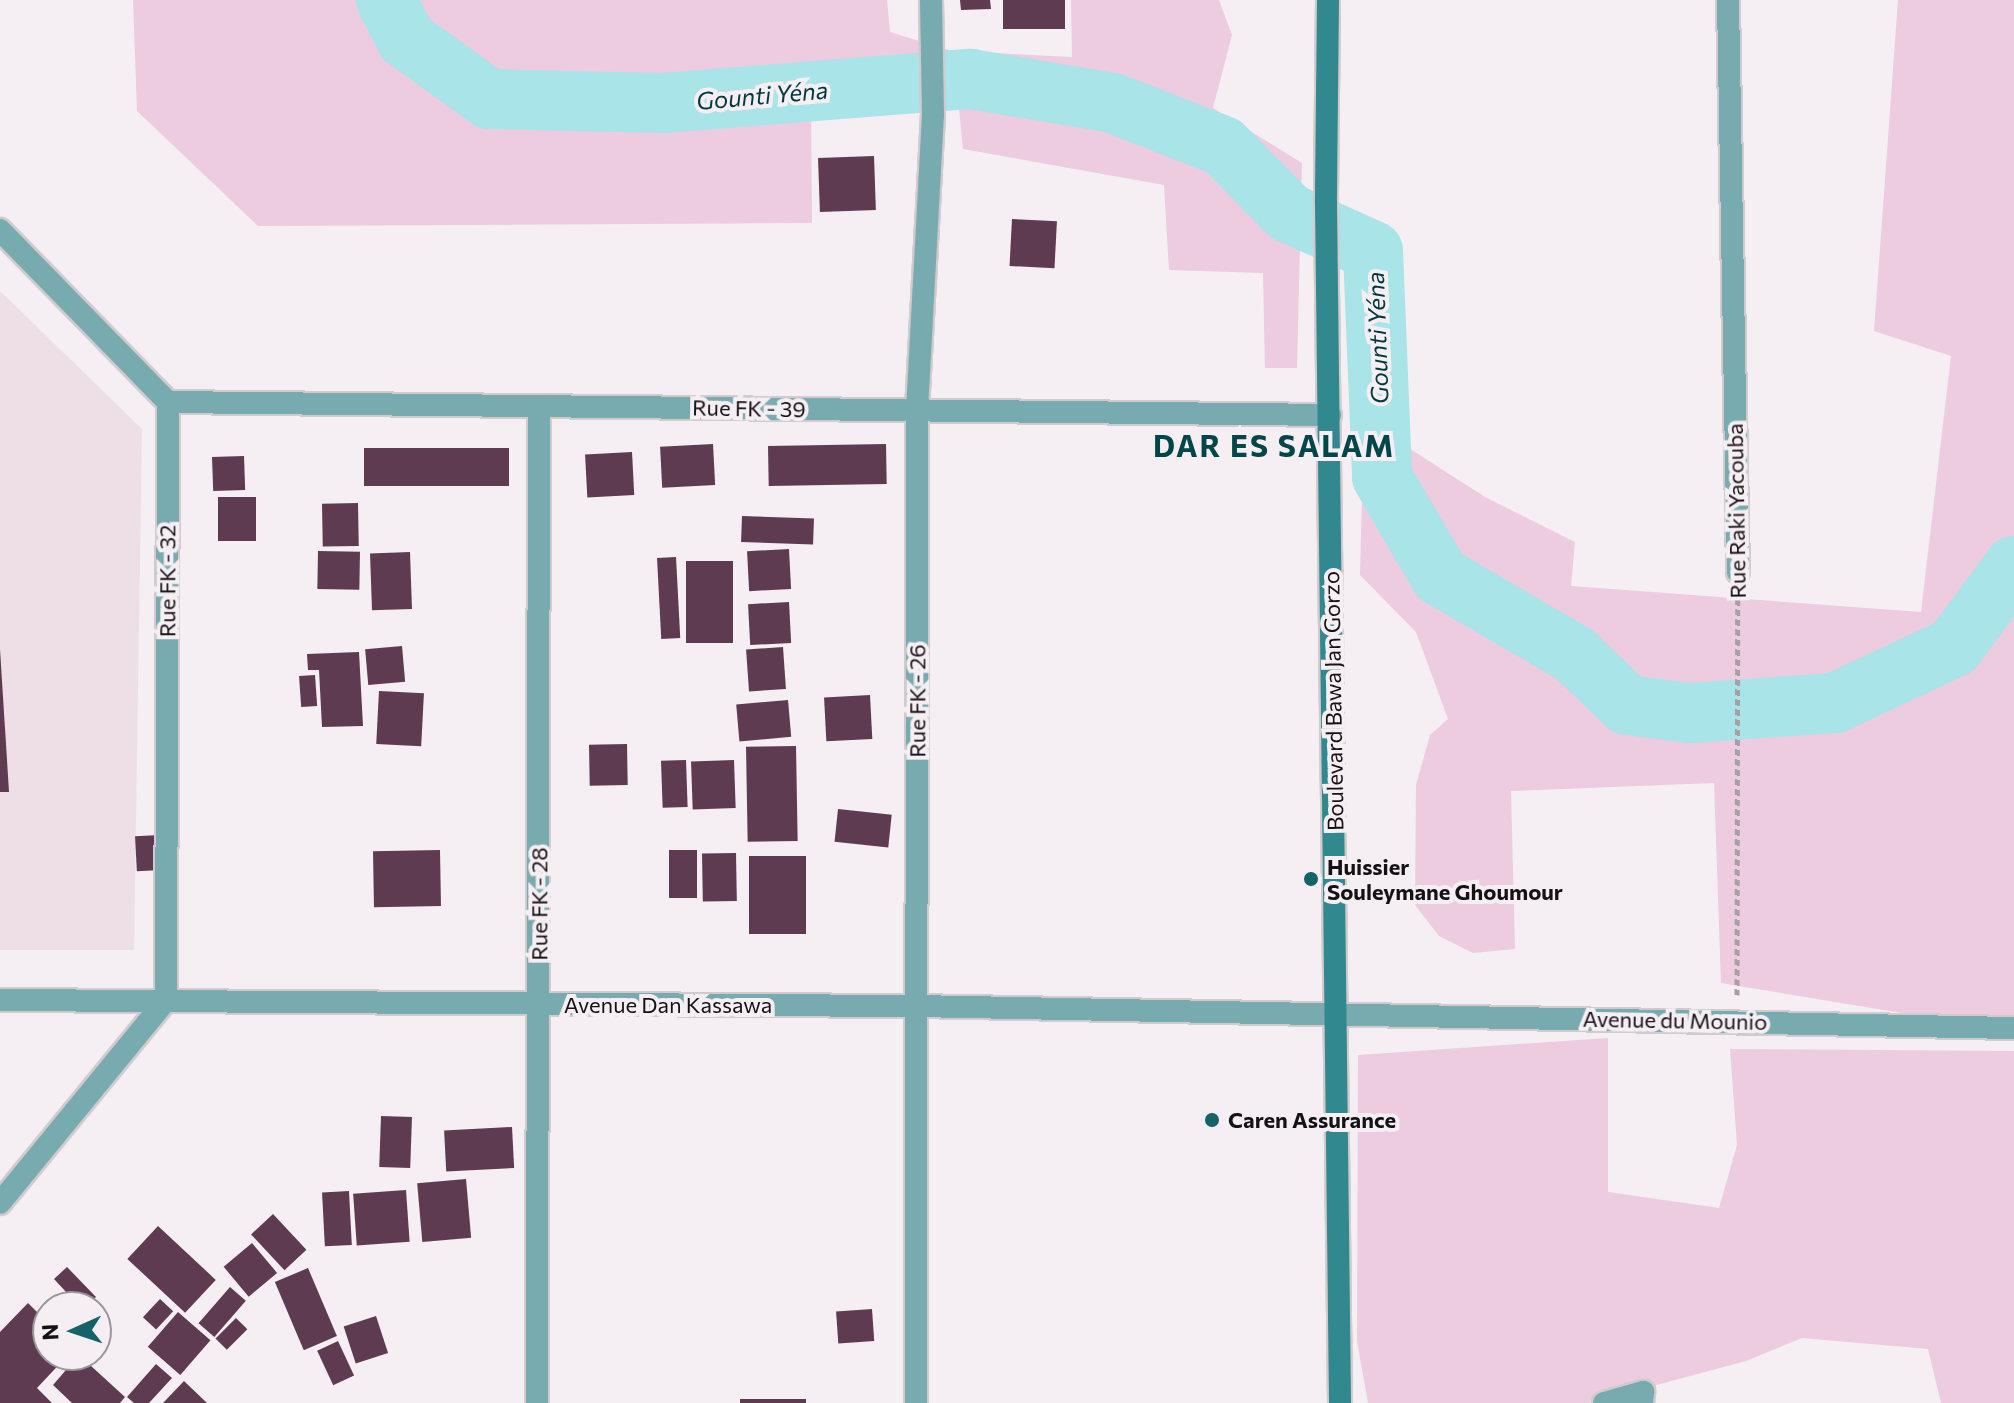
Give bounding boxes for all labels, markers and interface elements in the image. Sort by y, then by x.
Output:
water label: Gounti Yéna [695,75,829,115]
water label: Gounti Yéna [1360,271,1394,405]
street label: Rue FK - 39 [692,394,806,422]
street label: Rue Raki Yacouba [1721,423,1751,599]
district label: DAR ES SALAM [1153,427,1395,463]
street label: Rue FK - 32 [154,525,180,637]
street label: Boulevard Bawa Jan Gorzo [1318,571,1348,831]
street label: Rue FK - 26 [904,644,930,758]
street label: Rue FK - 28 [526,847,552,961]
place label: Huissier Souleymane Ghoumour [1327,853,1563,904]
marker: Huissier Souleymane Ghoumour [1302,870,1320,888]
street label: Avenue Dan Kassawa [564,992,772,1018]
street label: Avenue du Mounio [1582,1005,1768,1035]
place label: Caren Assurance [1228,1107,1396,1133]
marker: Caren Assurance [1203,1111,1221,1129]
north arrow [32,1291,112,1371]
text: N [36,1323,63,1341]

